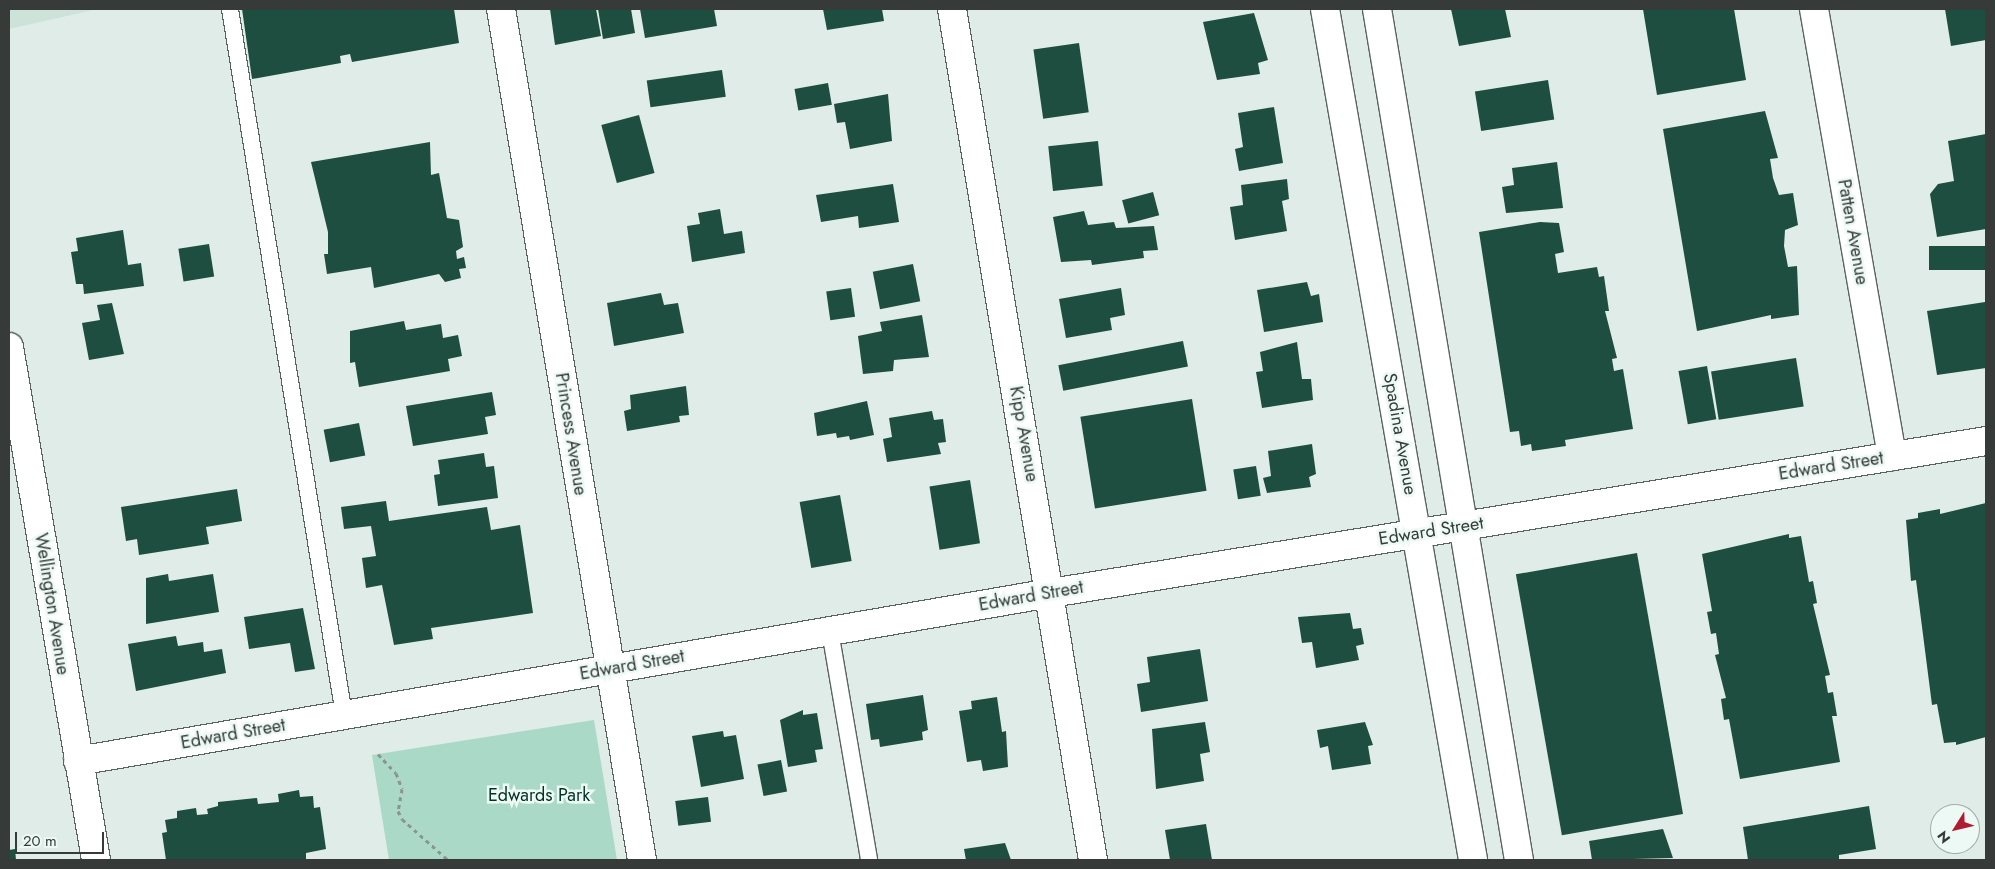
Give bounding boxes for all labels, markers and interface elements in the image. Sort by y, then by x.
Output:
street label: Patten Avenue [1833,178,1873,286]
street label: Princess Avenue [551,371,591,497]
street label: Spadina Avenue [1379,371,1421,497]
street label: Kipp Avenue [1005,384,1043,484]
street label: Edward Street [1777,447,1885,485]
street label: Edward Street [1377,512,1485,550]
street label: Wellington Avenue [30,531,74,677]
street label: Edward Street [977,576,1085,616]
street label: Edward Street [578,645,686,685]
street label: Edward Street [179,714,287,754]
park label: Edwards Park [488,784,590,806]
north arrow [1930,804,1980,854]
scale bar [18,822,106,854]
text: N [1932,827,1955,848]
text: 20 m [23,830,57,852]

